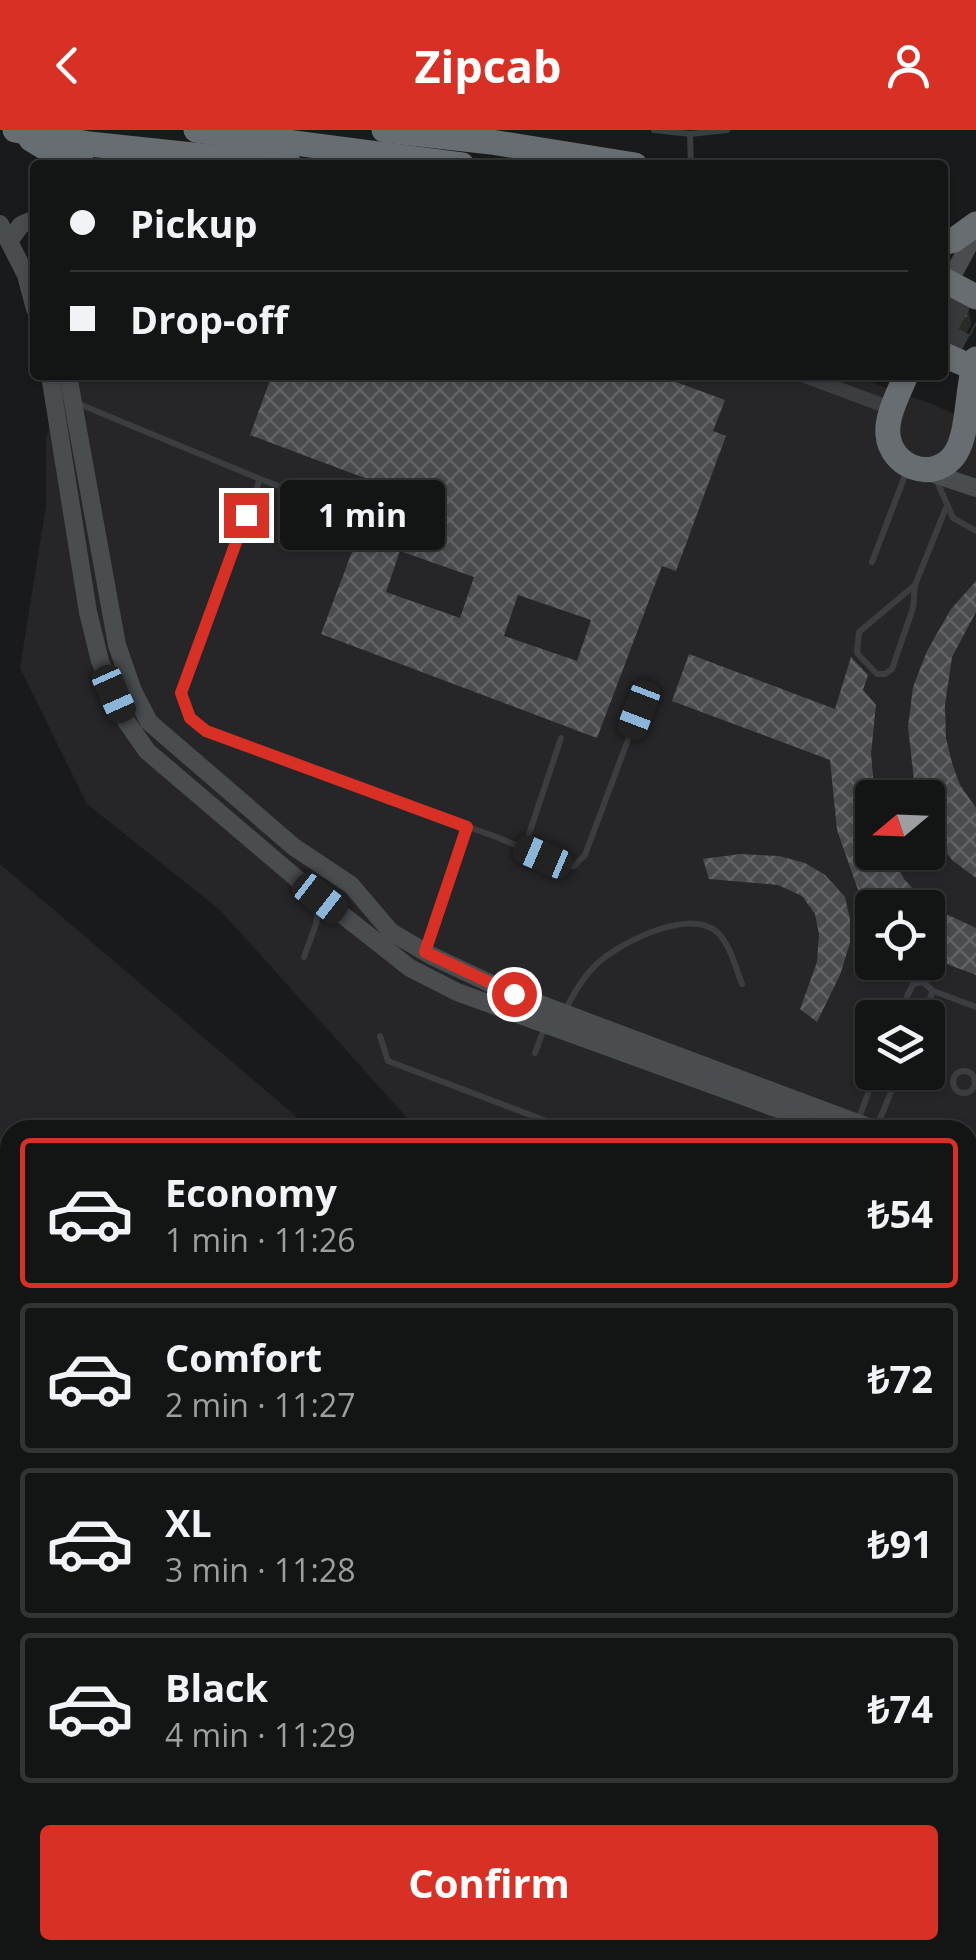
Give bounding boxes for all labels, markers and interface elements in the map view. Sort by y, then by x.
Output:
text: Zipcab [414,35,562,96]
icon: back [40,38,95,93]
icon: person [881,38,936,93]
text: Pickup [130,197,258,249]
text: Drop-off [130,293,288,345]
callout: 1 min [281,480,446,550]
route end [224,493,269,538]
text: 1 min [318,493,407,536]
car [88,660,140,728]
car [614,677,664,743]
north arrow [855,780,945,870]
map controls [855,780,945,1090]
car [510,831,576,883]
car [287,868,353,928]
button: locate [855,890,945,980]
route start [492,972,537,1017]
button: layers [855,1000,945,1090]
text: Economy [165,1166,337,1218]
icon: car [45,1168,135,1258]
text: ₺54 [868,1187,933,1239]
text: 1 min · 11:26 [165,1218,356,1261]
text: Comfort [165,1331,322,1383]
icon: car [45,1333,135,1423]
text: ₺72 [868,1352,933,1404]
text: 2 min · 11:27 [165,1383,356,1426]
text: XL [165,1496,212,1548]
icon: car [45,1498,135,1588]
text: ₺91 [868,1517,933,1569]
text: 3 min · 11:28 [165,1548,356,1591]
text: Black [165,1661,268,1713]
icon: car [45,1663,135,1753]
text: ₺74 [868,1682,933,1734]
text: 4 min · 11:29 [165,1713,356,1756]
button: Confirm [40,1825,938,1940]

